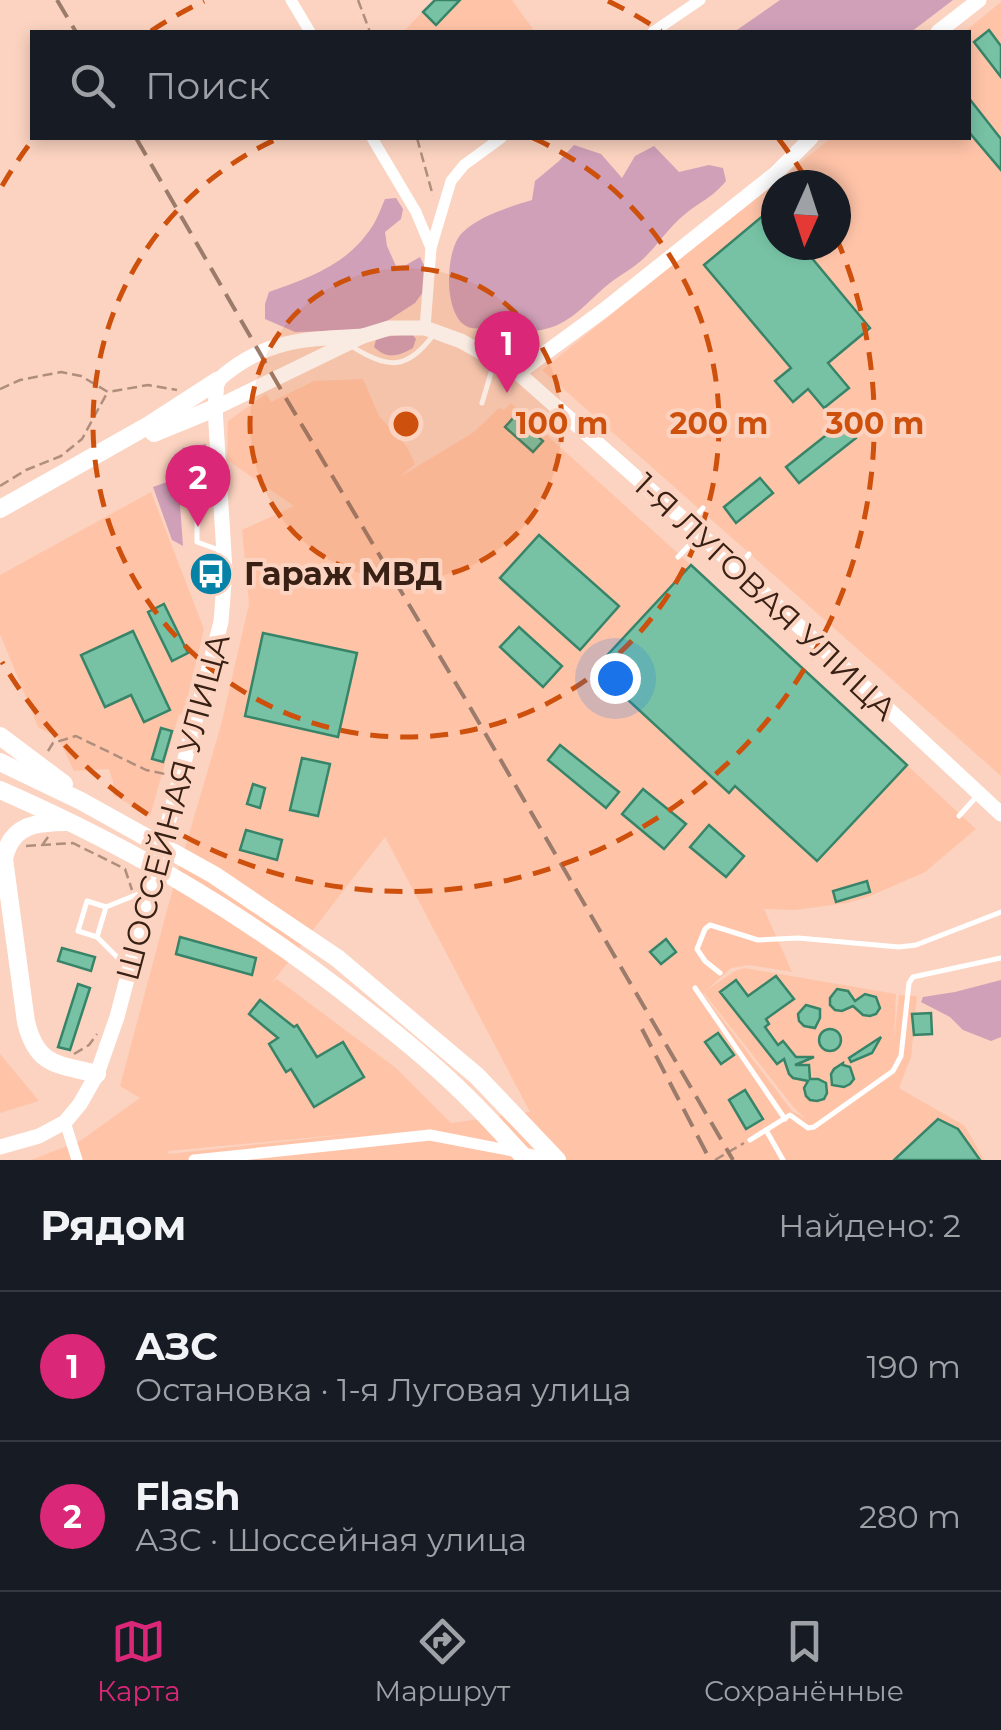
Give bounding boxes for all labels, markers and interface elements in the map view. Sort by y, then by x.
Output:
search box [30,30,971,140]
icon: search [65,58,120,113]
text: Поиск [145,62,270,109]
north arrow [761,170,851,260]
pin: 1 [474,310,540,393]
text: 100 m [516,405,608,442]
text: 200 m [670,405,768,442]
text: 300 m [825,405,924,442]
centre of rings [388,406,424,442]
pin: 2 [166,444,230,527]
street label: 1-Я ЛУГОВАЯ УЛИЦА [626,465,905,728]
bus stop icon: Гараж МВД [188,551,234,597]
place label: Гараж МВД [244,554,442,593]
street label: ШОССЕЙНАЯ УЛИЦА [107,629,238,985]
your location [590,653,641,704]
text: Рядом [40,1199,187,1251]
text: Найдено: 2 [778,1206,961,1245]
text: АЗС [135,1323,218,1370]
text: 1 [66,1347,79,1386]
text: 190 m [866,1347,961,1386]
text: Остановка · 1-я Луговая улица [135,1370,631,1409]
text: Flash [135,1473,241,1520]
text: 2 [63,1497,82,1536]
text: 280 m [859,1497,961,1536]
text: АЗС · Шоссейная улица [135,1520,527,1559]
tab: Карта [97,1614,181,1708]
tab: Маршрут [374,1614,510,1708]
tab: Сохранённые [704,1614,904,1708]

